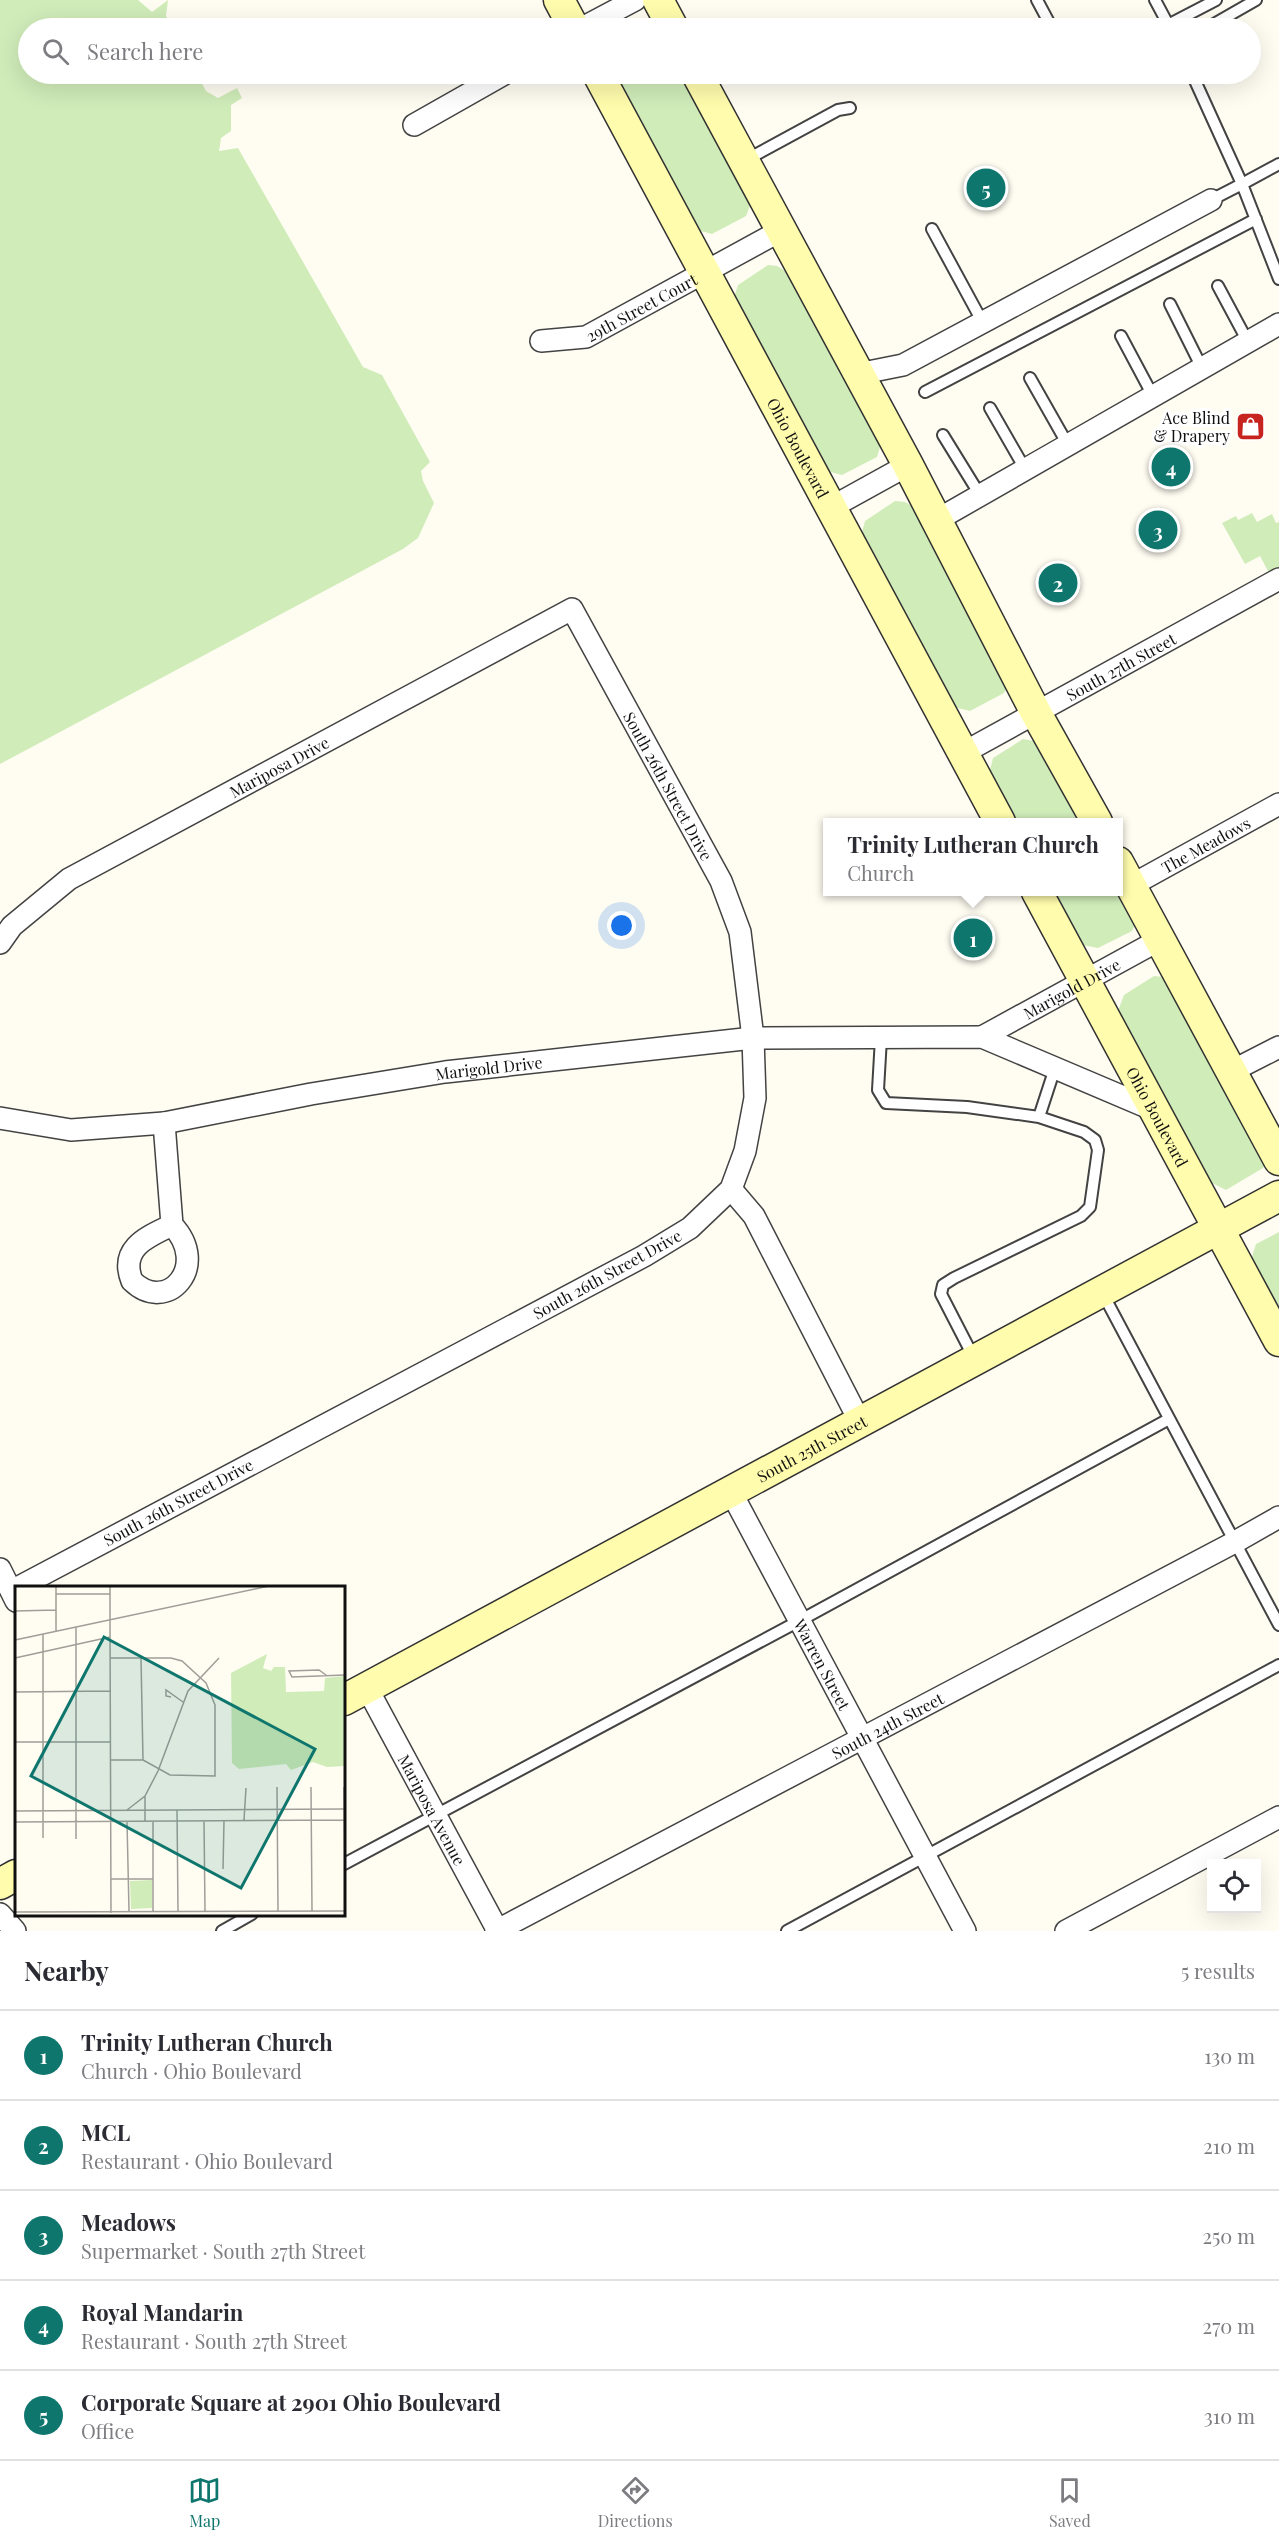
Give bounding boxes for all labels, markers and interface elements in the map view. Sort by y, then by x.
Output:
search box [18,18,1261,84]
icon: search [39,35,72,68]
text: Search here [87,36,203,66]
pin: 5 [966,166,1006,210]
street label: 29th Street Court [582,268,701,346]
street label: Ohio Boulevard [763,394,834,501]
place label: Ace Blind & Drapery [1153,407,1230,446]
shop icon: Ace Blind & Drapery [1235,410,1267,442]
pin: 4 [1152,444,1190,490]
pin: 3 [1138,508,1178,552]
pin: 2 [1038,560,1078,606]
street label: South 27th Street [1062,627,1179,705]
street label: South 26th Street Drive [620,707,718,864]
street label: Mariposa Drive [226,731,332,802]
street label: The Meadows [1157,812,1254,877]
popup [823,818,1123,896]
text: Trinity Lutheran Church [847,829,1099,859]
text: Church [847,859,914,886]
your location [607,911,636,940]
pin: 1 [954,916,992,960]
street label: Marigold Drive [1019,953,1124,1023]
street label: Marigold Drive [434,1051,543,1084]
street label: Ohio Boulevard [1122,1063,1194,1170]
street label: South 26th Street Drive [529,1224,685,1324]
street label: South 25th Street [753,1410,870,1486]
street label: South 26th Street Drive [100,1454,256,1550]
inset map [15,1586,345,1916]
street label: Warren Street [789,1614,856,1714]
street label: South 24th Street [828,1687,947,1763]
street label: Mariposa Avenue [394,1750,471,1869]
map controls [1207,1859,1261,1913]
button: locate [1207,1859,1261,1913]
text: Nearby [24,1953,109,1988]
text: 5 results [1181,1957,1255,1984]
text: Trinity Lutheran Church [81,2027,333,2057]
text: 1 [40,2042,47,2069]
text: 130 m [1204,2042,1255,2069]
text: Church · Ohio Boulevard [81,2057,302,2084]
text: MCL [81,2117,130,2147]
text: 2 [38,2132,49,2159]
text: 210 m [1203,2132,1255,2159]
text: Restaurant · Ohio Boulevard [81,2147,333,2174]
text: Meadows [81,2207,176,2237]
text: 3 [39,2222,48,2249]
text: 250 m [1202,2222,1255,2249]
text: Supermarket · South 27th Street [81,2237,365,2264]
text: Royal Mandarin [81,2297,243,2327]
text: 4 [38,2312,49,2339]
text: 270 m [1203,2312,1255,2339]
text: Restaurant · South 27th Street [81,2327,347,2354]
text: Corporate Square at 2901 Ohio Boulevard [81,2387,501,2417]
text: 5 [39,2402,48,2429]
text: 310 m [1204,2402,1255,2429]
text: Office [81,2417,134,2444]
tab: Map [188,2474,221,2531]
tab: Directions [598,2474,673,2531]
tab: Saved [1049,2474,1091,2531]

